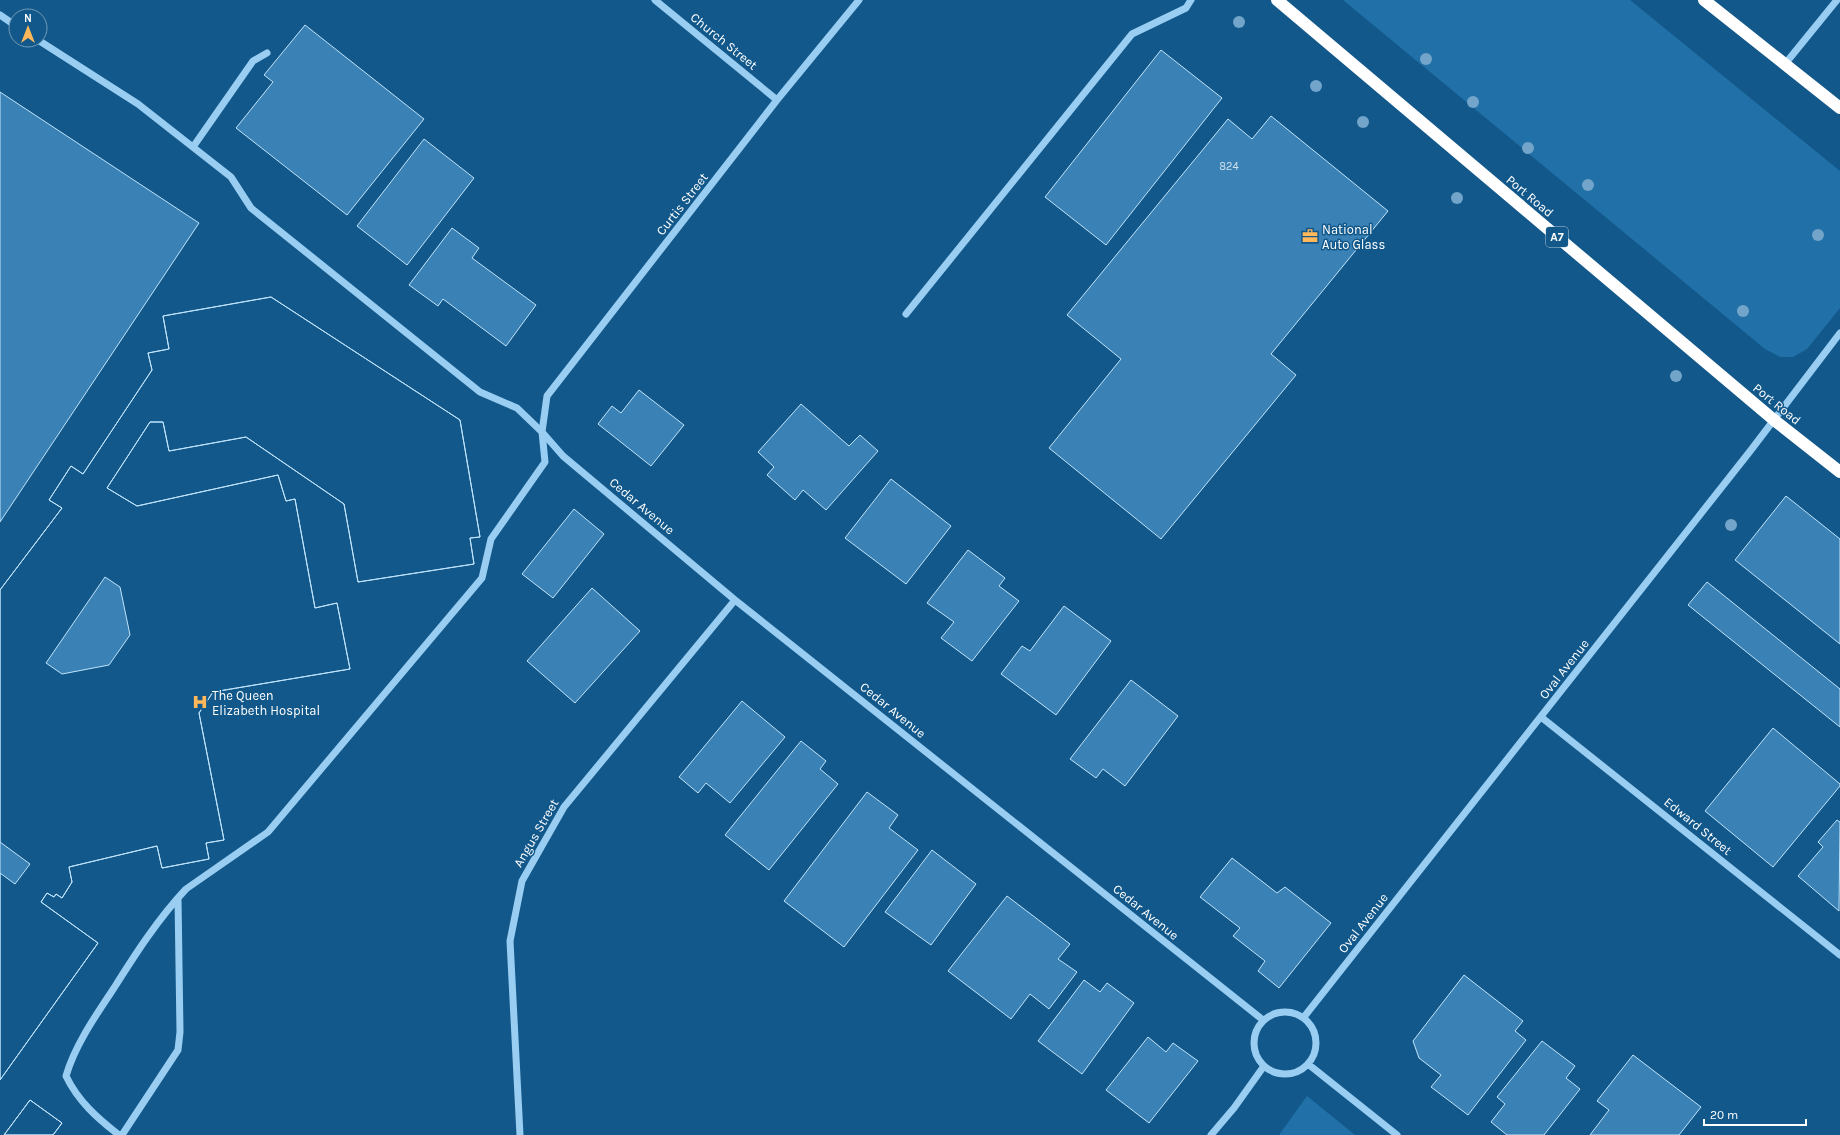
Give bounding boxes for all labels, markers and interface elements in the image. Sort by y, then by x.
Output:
north arrow [8,8,48,48]
street label: Church Street [688,9,761,73]
text: N [24,12,32,25]
house number: 824 [1219,160,1239,173]
street label: Curtis Street [653,170,711,238]
street label: Port Road [1503,172,1557,220]
place label: National Auto Glass [1322,222,1385,252]
office icon: National Auto Glass [1301,227,1319,245]
road number: A7 [1546,227,1568,247]
street label: Port Road [1750,380,1804,428]
street label: Cedar Avenue [607,475,678,538]
street label: Oval Avenue [1536,636,1592,702]
street label: Cedar Avenue [857,679,929,741]
place label: The Queen Elizabeth Hospital [212,688,320,718]
hospital icon: The Queen Elizabeth Hospital [191,693,209,711]
street label: Edward Street [1661,794,1735,858]
street label: Angus Street [510,796,562,870]
street label: Cedar Avenue [1110,881,1182,943]
street label: Oval Avenue [1335,890,1391,956]
scale bar [1704,1101,1806,1127]
text: 20 m [1710,1108,1738,1122]

